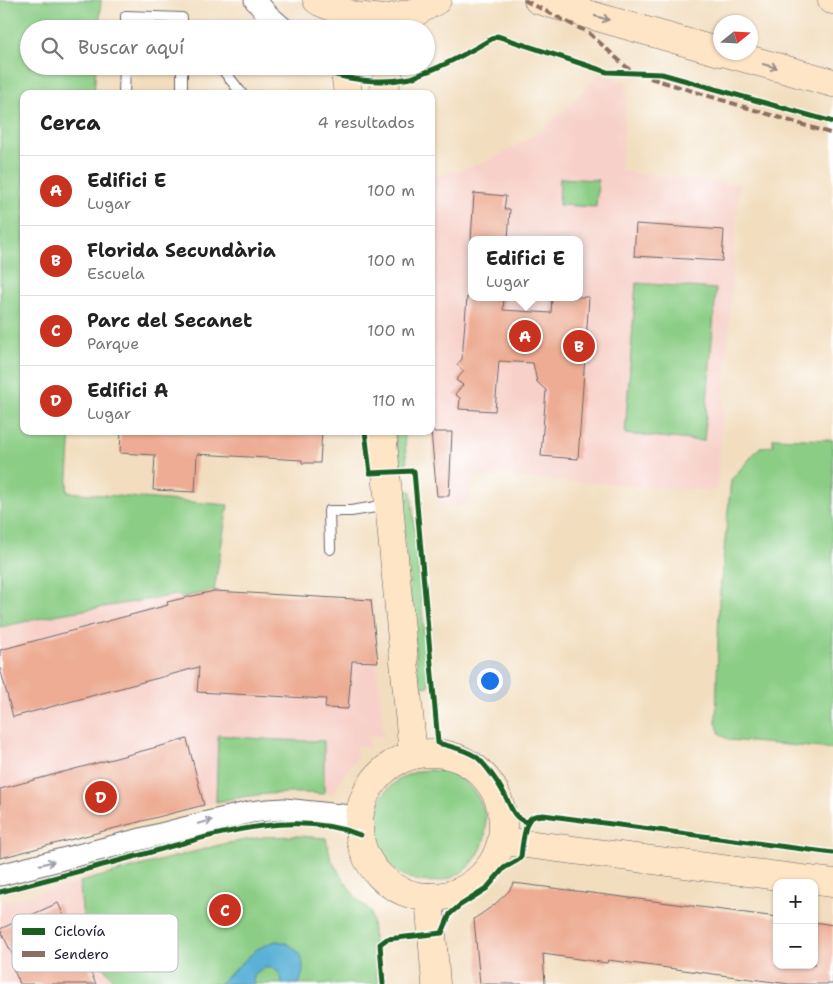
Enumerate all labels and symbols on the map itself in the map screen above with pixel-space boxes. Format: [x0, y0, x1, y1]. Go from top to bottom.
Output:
one-way arrow [593, 14, 609, 24]
north arrow [713, 15, 758, 60]
one-way arrow [762, 61, 778, 71]
pin: A [509, 317, 541, 355]
pin: B [563, 327, 595, 365]
your location [477, 668, 503, 694]
pin: D [85, 778, 117, 816]
one-way arrow [196, 817, 212, 826]
one-way arrow [39, 857, 55, 867]
pin: C [209, 891, 241, 929]
legend [12, 914, 178, 972]
text: Ciclovía [54, 922, 106, 940]
text: Sendero [54, 945, 109, 963]

